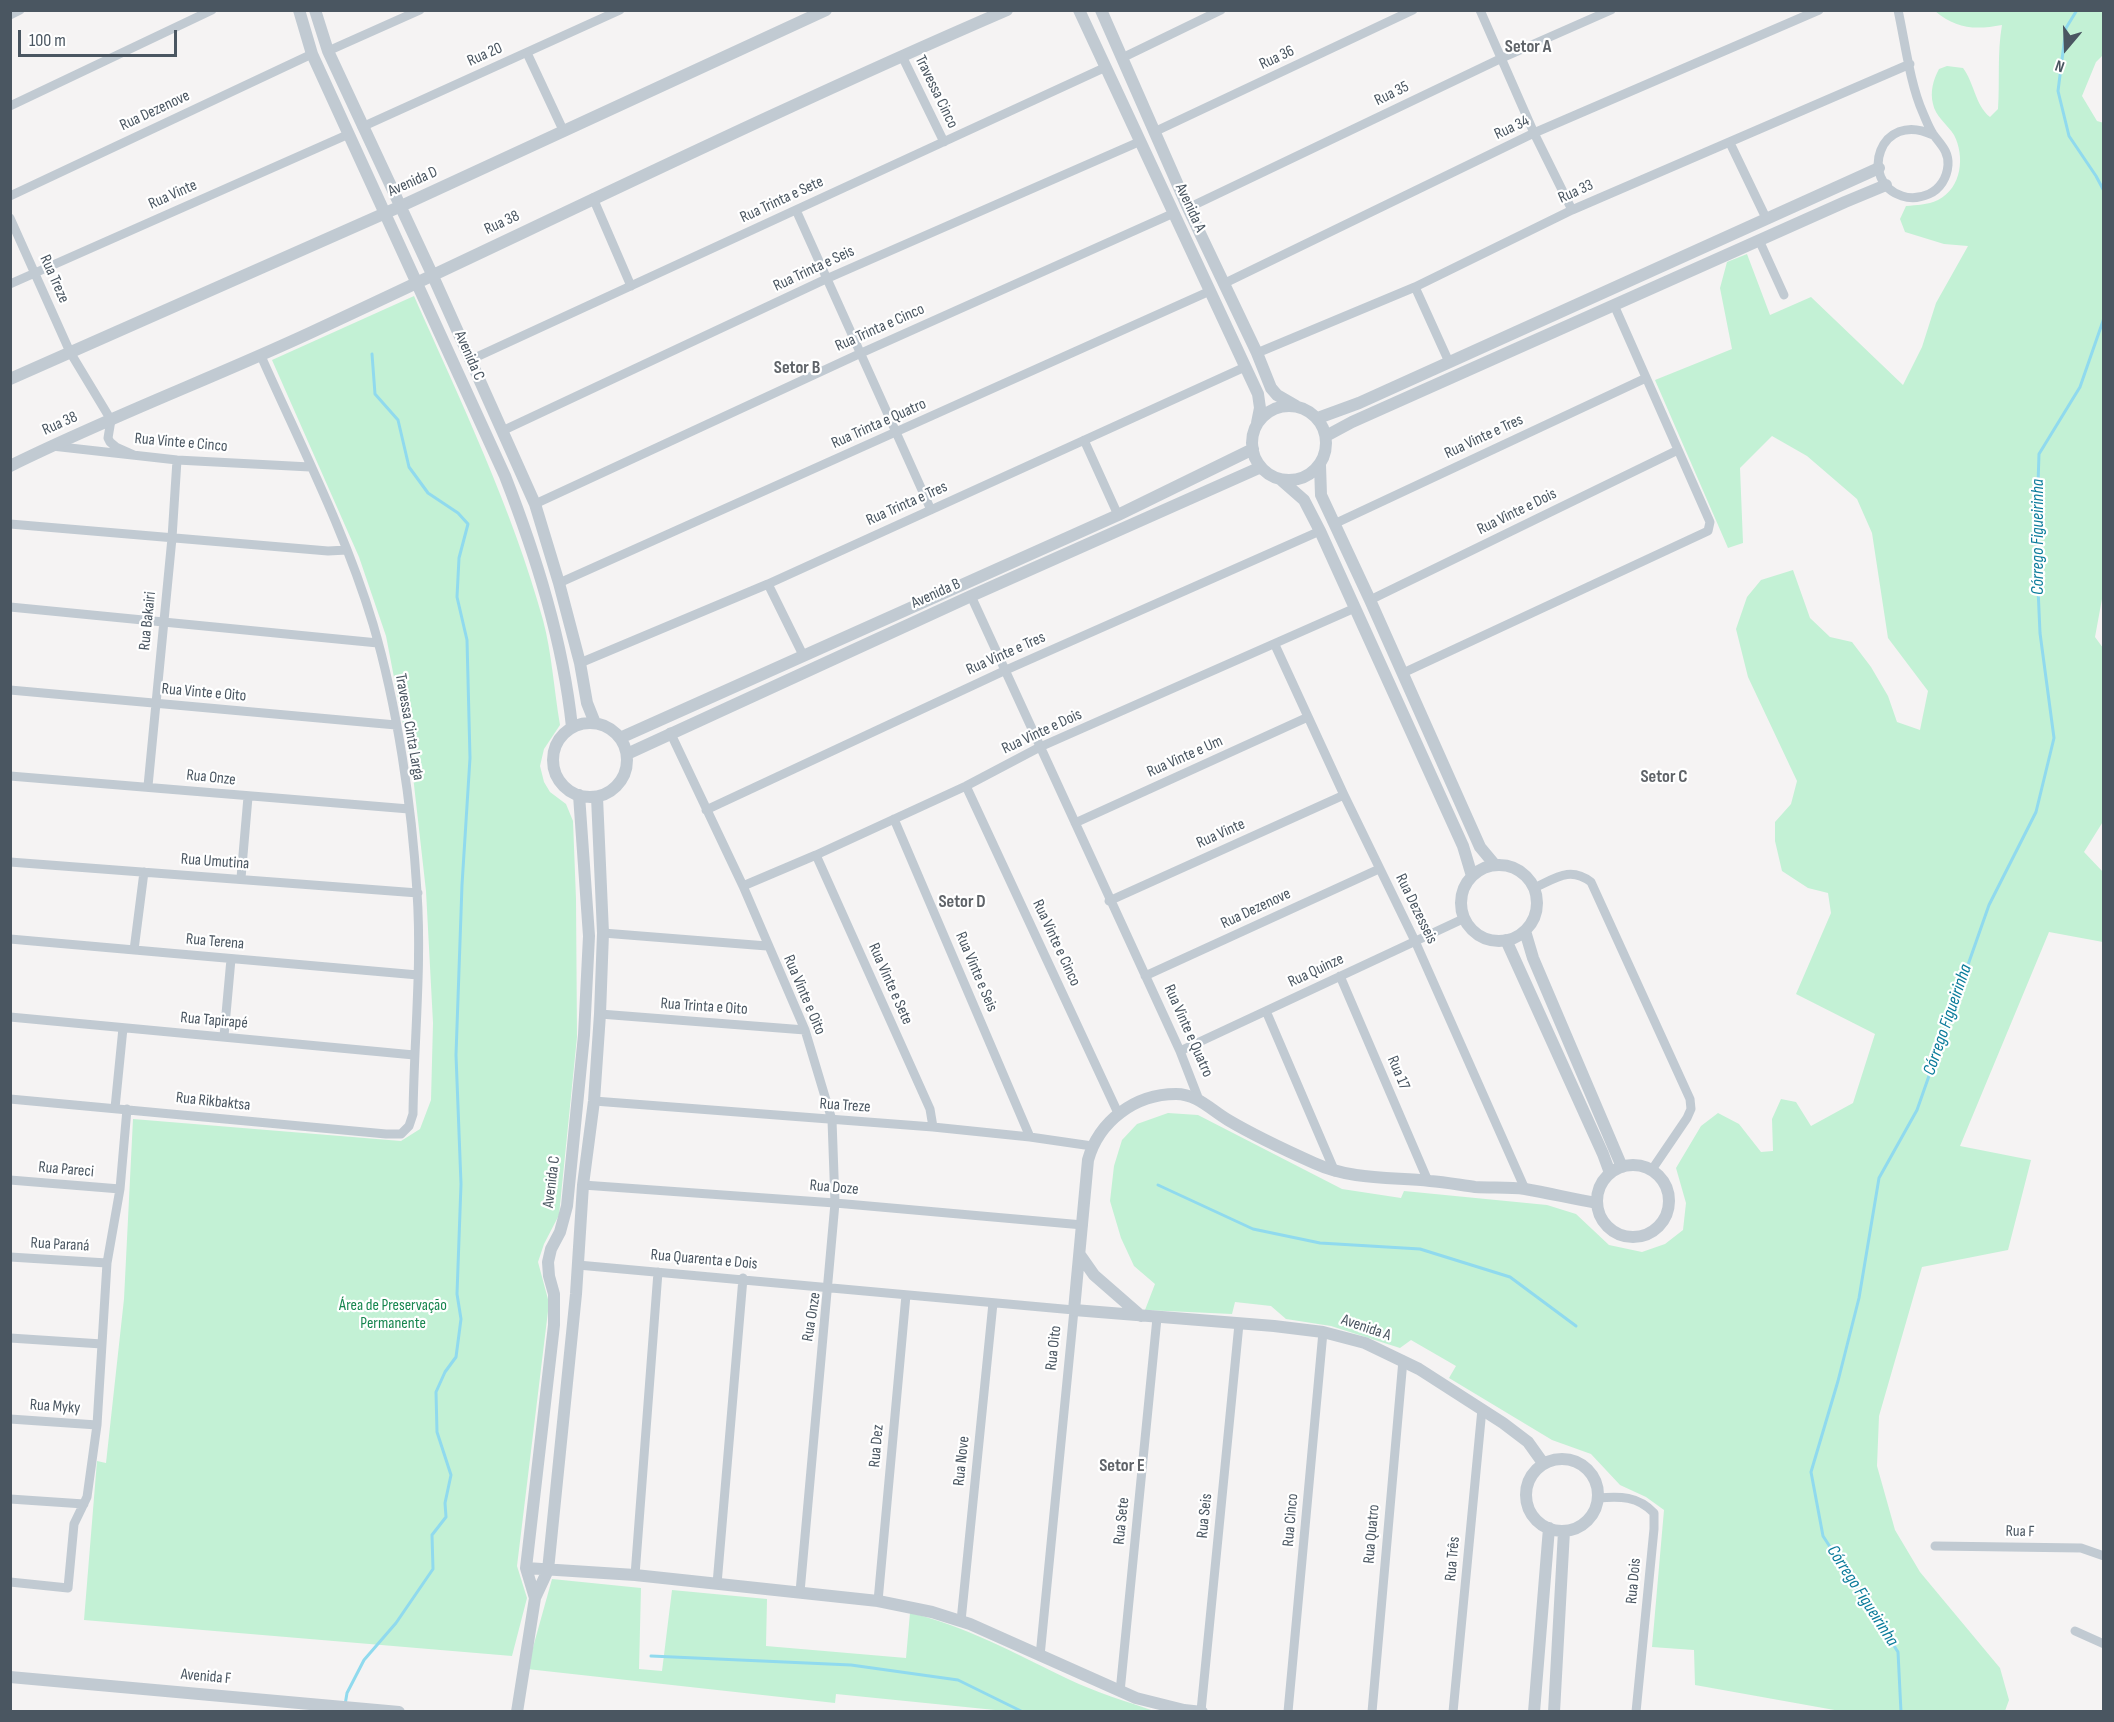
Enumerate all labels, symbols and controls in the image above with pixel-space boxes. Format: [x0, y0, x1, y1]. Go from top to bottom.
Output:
scale bar [21, 18, 180, 56]
north arrow [2036, 18, 2096, 78]
text: 100 m [29, 30, 66, 51]
district label: Setor A [1505, 36, 1551, 58]
street label: Rua 20 [464, 39, 506, 71]
street label: Rua 36 [1256, 42, 1298, 74]
street label: Travessa Cinco [910, 52, 962, 132]
text: N [2053, 55, 2067, 76]
street label: Rua 35 [1372, 78, 1412, 110]
street label: Rua Dezenove [117, 86, 193, 136]
street label: Rua 34 [1492, 112, 1532, 144]
street label: Avenida D [385, 163, 441, 201]
street label: Rua Trinta e Sete [737, 172, 827, 228]
street label: Rua Vinte [146, 176, 200, 214]
street label: Rua 33 [1556, 176, 1596, 208]
street label: Avenida A [1170, 181, 1210, 235]
street label: Rua 38 [481, 207, 523, 239]
street label: Rua Trinta e Seis [770, 242, 858, 296]
street label: Rua Treze [35, 252, 73, 306]
street label: Rua Trinta e Cinco [832, 300, 928, 356]
street label: Avenida C [450, 328, 488, 384]
district label: Setor B [774, 357, 820, 379]
street label: Rua Trinta e Quatro [829, 395, 929, 453]
street label: Rua 38 [39, 408, 81, 440]
street label: Rua Vinte e Tres [1442, 410, 1526, 464]
street label: Rua Vinte e Cinco [134, 429, 228, 457]
street label: Rua Trinta e Tres [863, 478, 951, 530]
water label: Córrego Figueirinha [2027, 479, 2049, 595]
street label: Rua Vinte e Dois [1474, 485, 1560, 539]
street label: Avenida B [909, 575, 963, 613]
street label: Rua Bakairi [135, 591, 161, 651]
street label: Rua Vinte e Tres [964, 628, 1048, 680]
street label: Travessa Cinta Larga [390, 672, 428, 782]
street label: Rua Vinte e Oito [161, 680, 247, 706]
street label: Rua Vinte e Dois [999, 705, 1085, 759]
street label: Rua Vinte e Um [1144, 732, 1226, 782]
street label: Rua Onze [185, 766, 237, 790]
district label: Setor C [1640, 766, 1688, 788]
street label: Rua Vinte [1194, 815, 1248, 853]
street label: Rua Umutina [180, 850, 250, 874]
street label: Rua Dezesseis [1391, 871, 1441, 947]
street label: Rua Dezenove [1218, 884, 1294, 934]
district label: Setor D [938, 891, 986, 913]
street label: Rua Vinte e Cinco [1028, 897, 1084, 989]
street label: Rua Vinte e Seis [951, 929, 1001, 1015]
street label: Rua Terena [185, 930, 245, 954]
street label: Rua Vinte e Sete [864, 940, 916, 1028]
street label: Rua Quinze [1285, 950, 1347, 992]
street label: Rua Vinte e Oito [779, 952, 829, 1038]
water label: Córrego Figueirinha [1919, 962, 1977, 1078]
street label: Rua Vinte e Quatro [1159, 982, 1217, 1080]
street label: Rua Trinta e Oito [660, 994, 748, 1020]
street label: Rua Tapirapé [180, 1008, 248, 1034]
street label: Rua 17 [1382, 1053, 1414, 1093]
street label: Rua Rikbaktsa [175, 1089, 251, 1115]
street label: Rua Treze [819, 1095, 871, 1117]
street label: Avenida C [539, 1155, 565, 1209]
street label: Rua Pareci [37, 1158, 95, 1182]
street label: Rua Doze [809, 1176, 859, 1200]
street label: Rua Paraná [30, 1234, 90, 1256]
street label: Rua Quarenta e Dois [650, 1246, 758, 1274]
street label: Rua Onze [799, 1291, 825, 1343]
park label: Área de Preservação Permanente [339, 1296, 447, 1334]
street label: Avenida A [1339, 1311, 1393, 1345]
street label: Rua Oito [1042, 1325, 1066, 1371]
street label: Rua Myky [29, 1396, 81, 1418]
street label: Rua Dez [866, 1424, 888, 1468]
street label: Rua Nove [950, 1435, 974, 1487]
district label: Setor E [1099, 1455, 1145, 1477]
street label: Rua Seis [1193, 1493, 1217, 1539]
street label: Rua Cinco [1279, 1493, 1303, 1547]
street label: Rua Sete [1110, 1497, 1134, 1545]
street label: Rua Quatro [1360, 1504, 1384, 1564]
street label: Rua F [2005, 1522, 2035, 1542]
street label: Rua Três [1441, 1536, 1465, 1582]
water label: Córrego Figueirinha [1821, 1542, 1903, 1650]
street label: Rua Dois [1622, 1557, 1646, 1605]
street label: Avenida F [180, 1665, 232, 1689]

